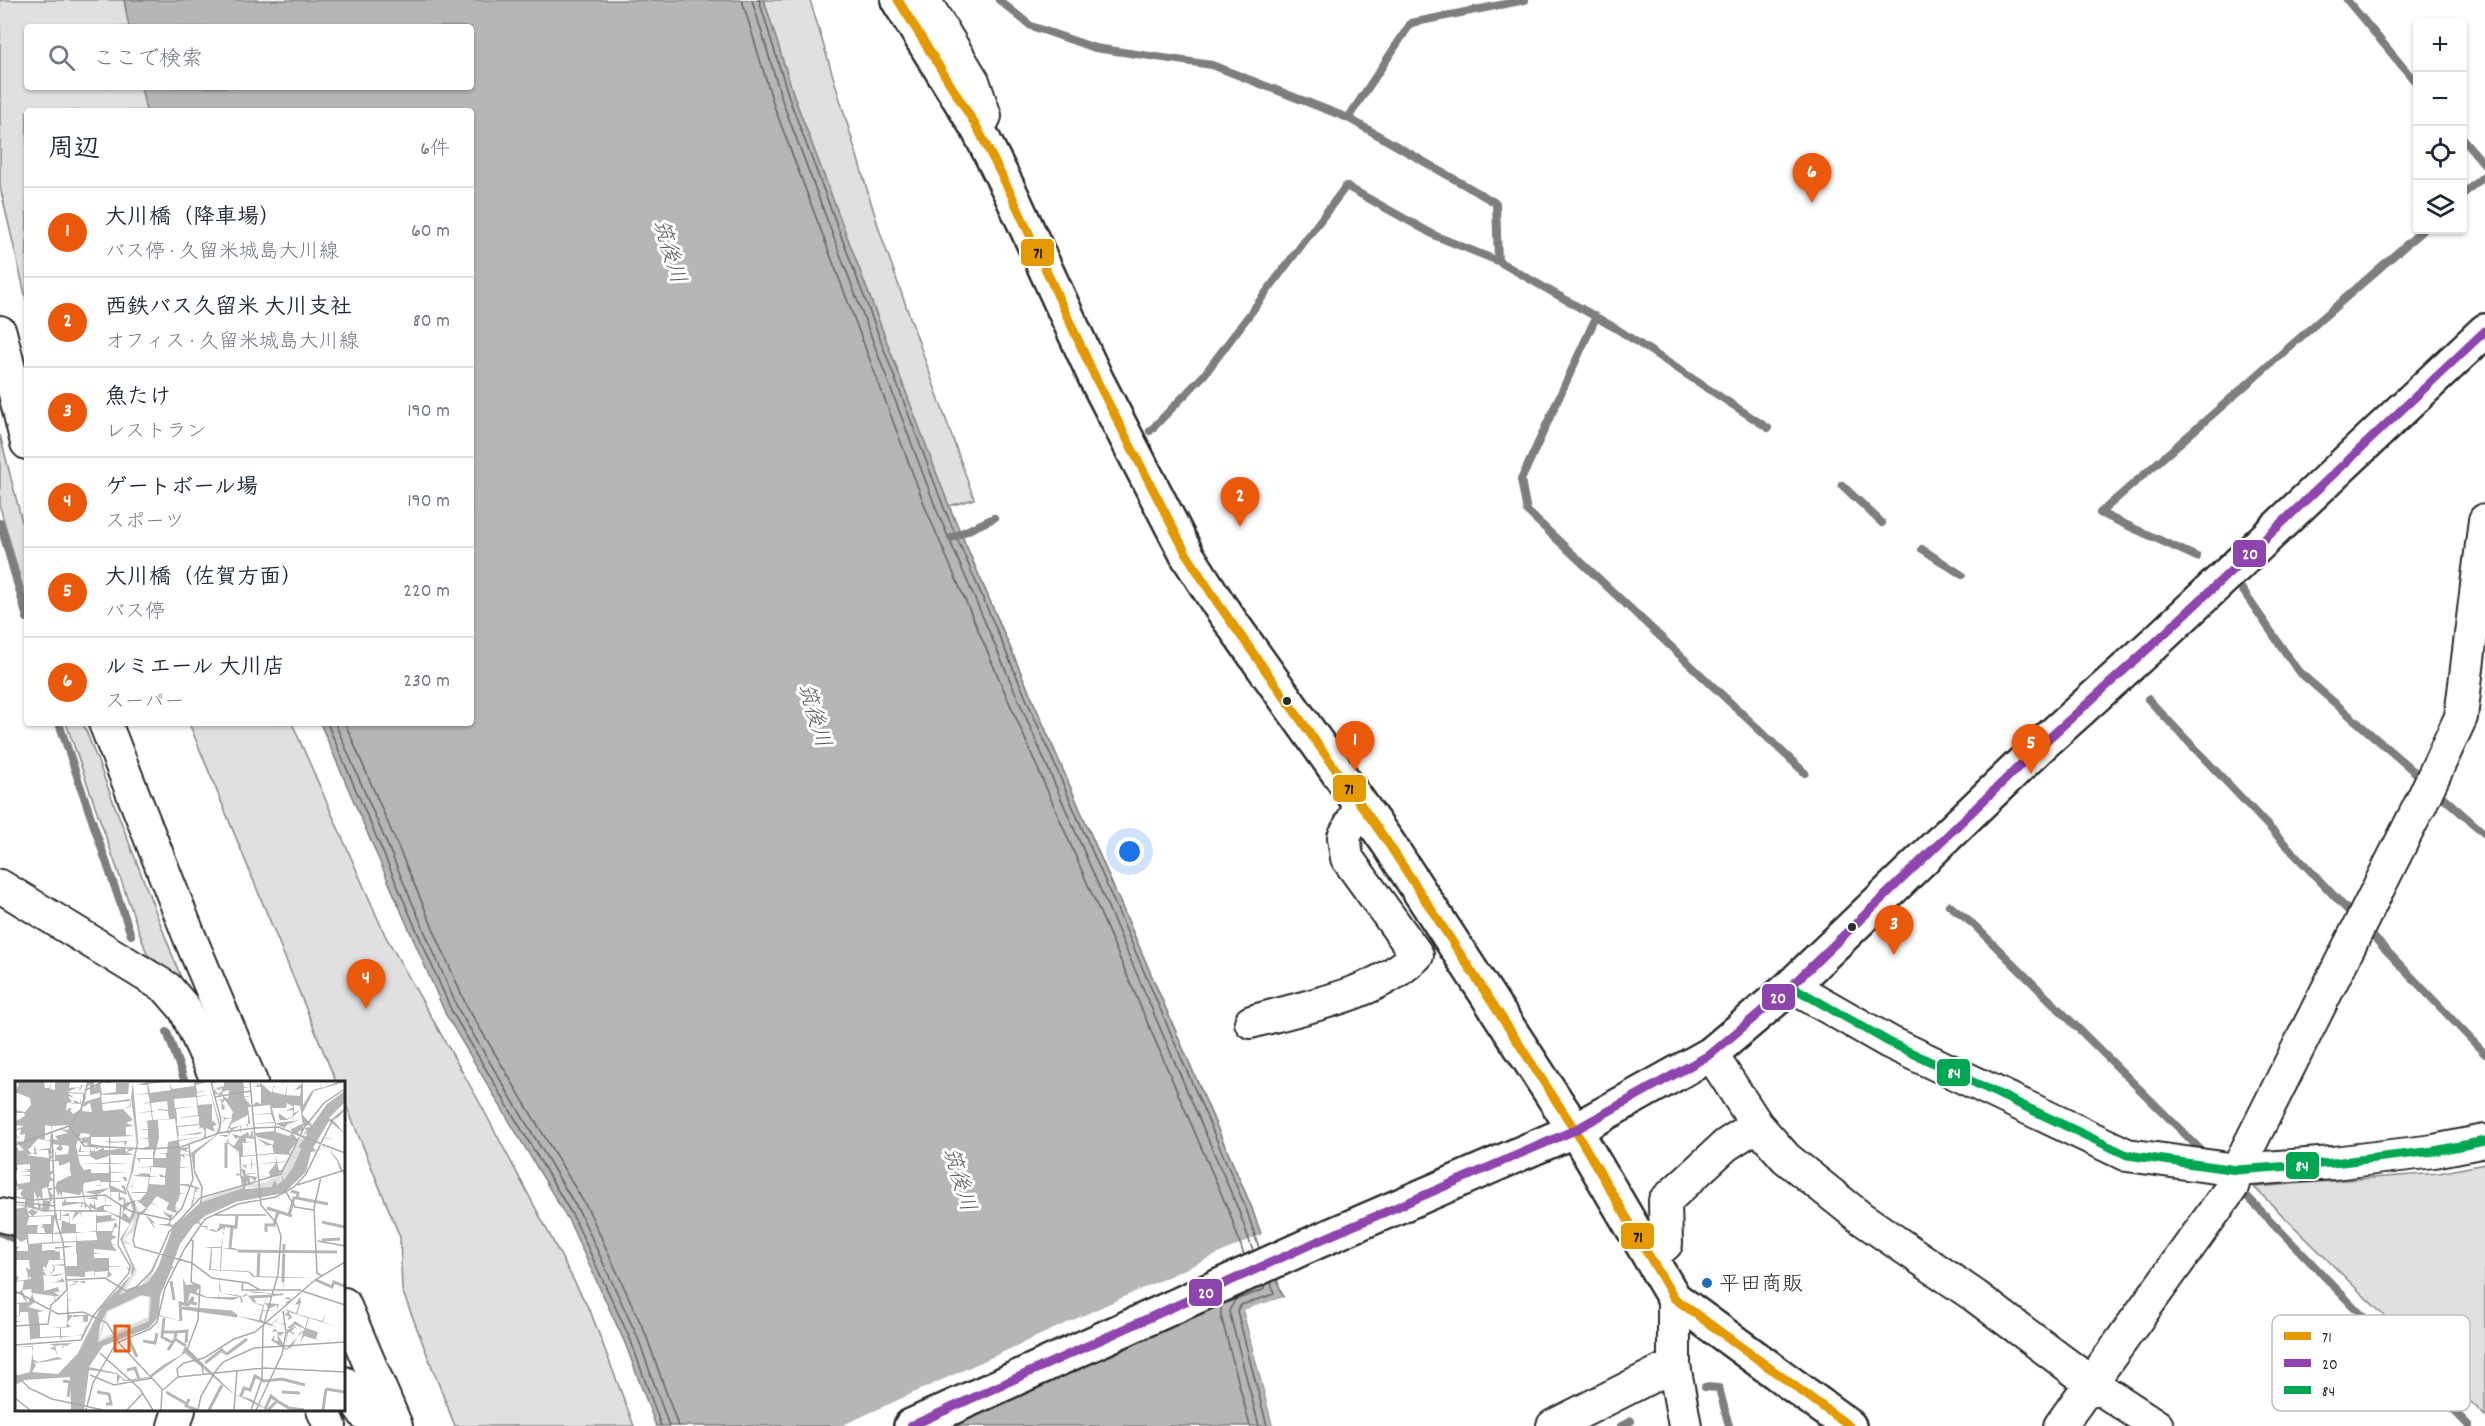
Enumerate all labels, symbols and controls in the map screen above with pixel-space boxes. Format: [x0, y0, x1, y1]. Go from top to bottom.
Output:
map controls [2413, 18, 2467, 234]
button: + [2413, 18, 2467, 72]
search box [24, 24, 474, 90]
icon: search [45, 41, 78, 74]
text: ここで検索 [93, 45, 203, 76]
button: − [2413, 72, 2467, 126]
button: locate [2413, 126, 2467, 180]
text: 周辺 [48, 132, 100, 169]
text: 6件 [420, 136, 450, 164]
pin: 6 [1792, 154, 1832, 203]
button: layers [2413, 180, 2467, 234]
text: 大川橋（降車場） [105, 203, 281, 234]
water label: 筑後川 [643, 216, 692, 288]
text: 1 [65, 218, 70, 246]
text: 60 m [411, 218, 450, 246]
line badge: 71 [1020, 238, 1055, 267]
text: バス停 · 久留米城島大川線 [105, 239, 339, 267]
text: 71 [1033, 243, 1043, 266]
text: 西鉄バス久留米 大川支社 [105, 293, 352, 324]
text: 2 [63, 308, 72, 336]
text: 80 m [413, 308, 450, 336]
text: オフィス · 久留米城島大川線 [105, 329, 359, 357]
text: 魚たけ [105, 383, 171, 414]
text: 3 [63, 398, 72, 426]
text: 190 m [407, 398, 450, 426]
text: レストラン [105, 419, 207, 447]
text: ゲートボール場 [105, 473, 258, 504]
pin: 2 [1220, 478, 1260, 527]
text: 4 [63, 488, 72, 516]
text: 190 m [407, 488, 450, 516]
text: スポーツ [105, 509, 185, 537]
line badge: 20 [2232, 539, 2267, 568]
text: 20 [2242, 544, 2258, 567]
text: 大川橋（佐賀方面） [105, 563, 303, 594]
text: 5 [63, 578, 72, 606]
text: 220 m [403, 578, 450, 606]
text: バス停 [105, 599, 165, 627]
text: ルミエール 大川店 [105, 653, 285, 684]
text: 6 [63, 668, 72, 696]
text: 230 m [403, 668, 450, 696]
water label: 筑後川 [788, 680, 837, 752]
text: スーパー [105, 689, 184, 717]
unlabelled marker [1281, 695, 1293, 707]
pin: 1 [1336, 722, 1374, 771]
pin: 5 [2012, 724, 2050, 774]
line badge: 71 [1332, 774, 1367, 803]
text: 71 [1344, 779, 1354, 802]
your location [1115, 837, 1144, 866]
pin: 3 [1874, 906, 1914, 955]
unlabelled marker [1846, 921, 1858, 933]
pin: 4 [346, 960, 386, 1009]
line badge: 20 [1761, 983, 1796, 1011]
text: 20 [1770, 988, 1786, 1011]
line badge: 84 [1936, 1058, 1971, 1087]
text: 84 [1947, 1063, 1961, 1086]
inset map [15, 1081, 345, 1411]
water label: 筑後川 [933, 1144, 982, 1216]
line badge: 84 [2285, 1151, 2320, 1180]
text: 84 [2295, 1156, 2309, 1179]
line badge: 71 [1620, 1222, 1655, 1250]
text: 71 [1633, 1227, 1643, 1250]
place label: 平田商販 [1719, 1271, 1803, 1301]
marker: 平田商販 [1700, 1276, 1714, 1290]
line badge: 20 [1188, 1278, 1223, 1307]
text: 20 [1198, 1283, 1214, 1306]
legend [2272, 1315, 2470, 1411]
text: 71 [2322, 1327, 2332, 1350]
text: 20 [2322, 1354, 2338, 1377]
text: 84 [2322, 1381, 2335, 1404]

